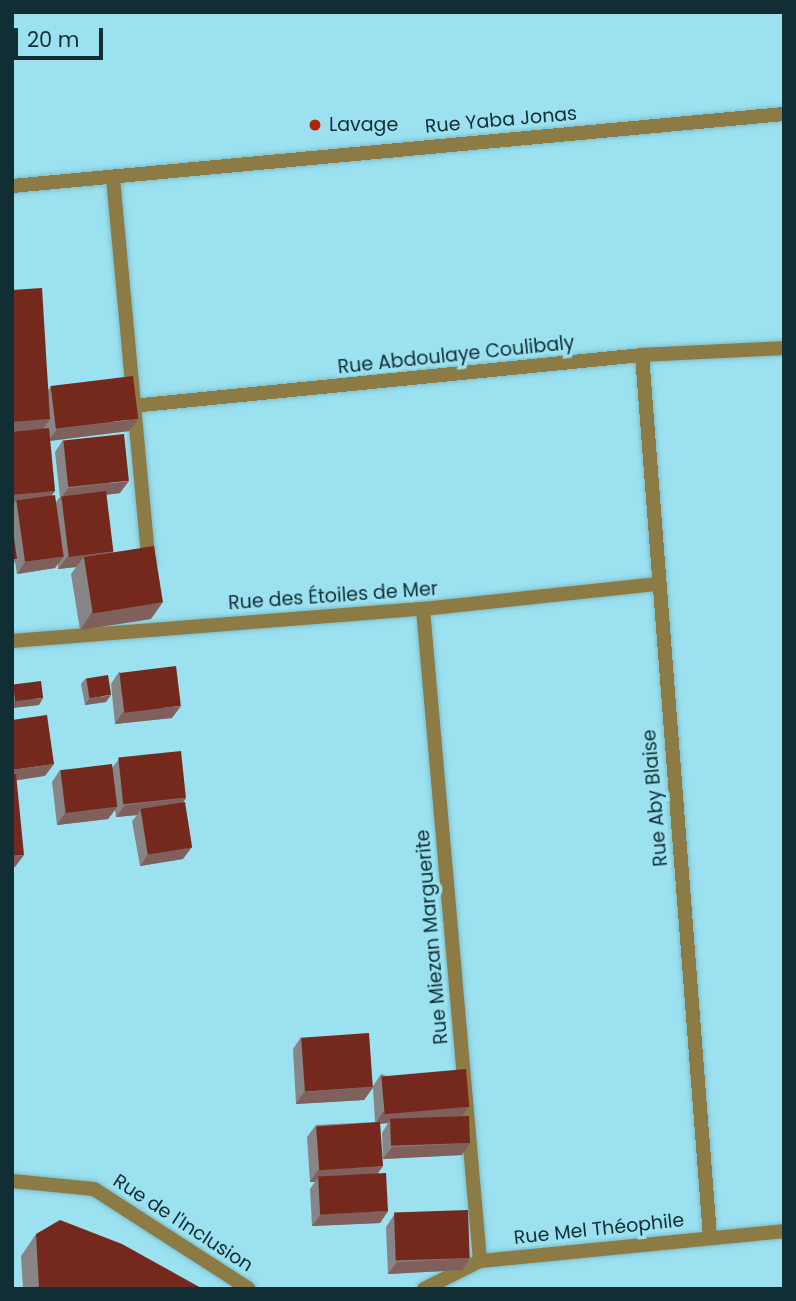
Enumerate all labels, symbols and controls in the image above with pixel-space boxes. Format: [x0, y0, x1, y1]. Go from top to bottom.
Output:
scale bar [18, 14, 107, 58]
text: 20 m [27, 25, 80, 54]
street label: Rue Yaba Jonas [424, 102, 578, 138]
place label: Lavage [329, 114, 398, 136]
marker: Lavage [307, 117, 323, 133]
street label: Rue Abdoulaye Coulibaly [337, 331, 575, 379]
street label: Rue des Étoiles de Mer [227, 577, 439, 615]
street label: Rue Aby Blaise [638, 729, 672, 867]
street label: Rue Miezan Marguerite [411, 829, 453, 1045]
street label: Rue de l'Inclusion [109, 1169, 257, 1277]
street label: Rue Mel Théophile [513, 1209, 685, 1249]

